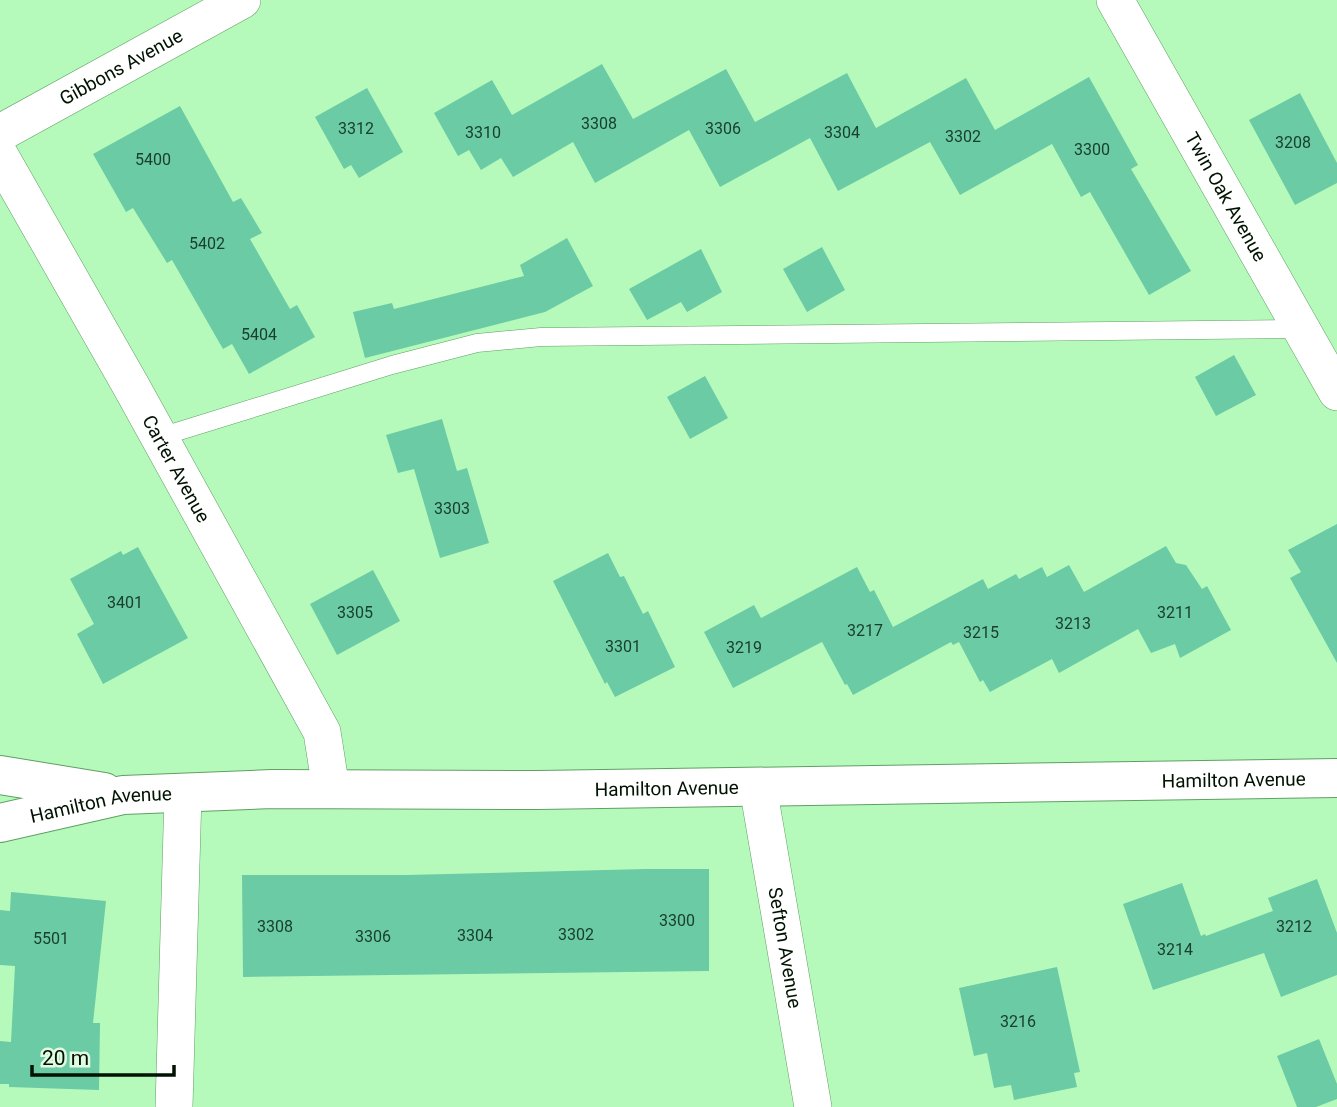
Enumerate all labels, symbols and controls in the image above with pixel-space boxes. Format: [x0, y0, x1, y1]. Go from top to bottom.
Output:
street label: Gibbons Avenue [56, 24, 187, 110]
house number: 3308 [581, 114, 617, 133]
house number: 3312 [338, 119, 374, 138]
house number: 3306 [705, 119, 741, 138]
house number: 3310 [465, 123, 501, 142]
house number: 3304 [824, 123, 860, 142]
house number: 3302 [945, 127, 981, 146]
street label: Twin Oak Avenue [1180, 128, 1272, 266]
house number: 3208 [1275, 133, 1311, 152]
house number: 3300 [1074, 140, 1110, 159]
house number: 5400 [135, 150, 171, 169]
house number: 5402 [189, 234, 225, 253]
house number: 5404 [241, 325, 277, 344]
street label: Carter Avenue [137, 411, 215, 527]
house number: 3303 [434, 499, 470, 518]
house number: 3401 [107, 593, 143, 612]
house number: 3305 [337, 603, 373, 622]
house number: 3211 [1157, 603, 1193, 622]
house number: 3213 [1055, 614, 1091, 633]
house number: 3217 [847, 621, 883, 640]
house number: 3215 [963, 623, 999, 642]
house number: 3301 [605, 637, 641, 656]
house number: 3219 [726, 638, 762, 657]
street label: Hamilton Avenue [1161, 767, 1306, 793]
street label: Hamilton Avenue [595, 776, 739, 801]
street label: Hamilton Avenue [28, 782, 172, 828]
street label: Sefton Avenue [763, 886, 807, 1010]
house number: 3300 [659, 911, 695, 930]
house number: 3308 [257, 917, 293, 936]
house number: 3212 [1276, 917, 1312, 936]
house number: 3302 [558, 925, 594, 944]
house number: 3304 [457, 926, 493, 945]
house number: 3306 [355, 927, 391, 946]
house number: 5501 [33, 929, 69, 948]
house number: 3214 [1157, 940, 1193, 959]
house number: 3216 [1000, 1012, 1036, 1031]
scale bar [32, 1034, 173, 1078]
text: 20 m [42, 1046, 89, 1070]

